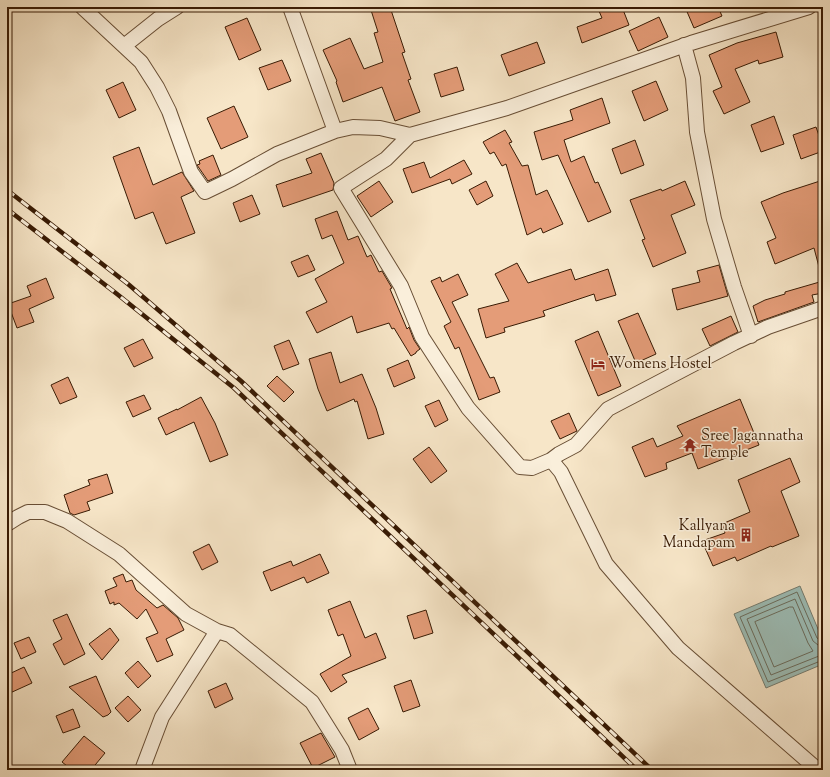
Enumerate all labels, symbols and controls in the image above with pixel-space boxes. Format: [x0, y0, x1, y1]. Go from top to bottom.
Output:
place label: Womens Hostel [609, 354, 712, 375]
hotel icon: Womens Hostel [590, 356, 606, 372]
place label: Sree Jagannatha Temple [701, 426, 803, 464]
temple icon: Sree Jagannatha Temple [682, 437, 698, 453]
place label: Kallyana Mandapam [663, 516, 736, 554]
building icon: Kallyana Mandapam [738, 527, 754, 543]

